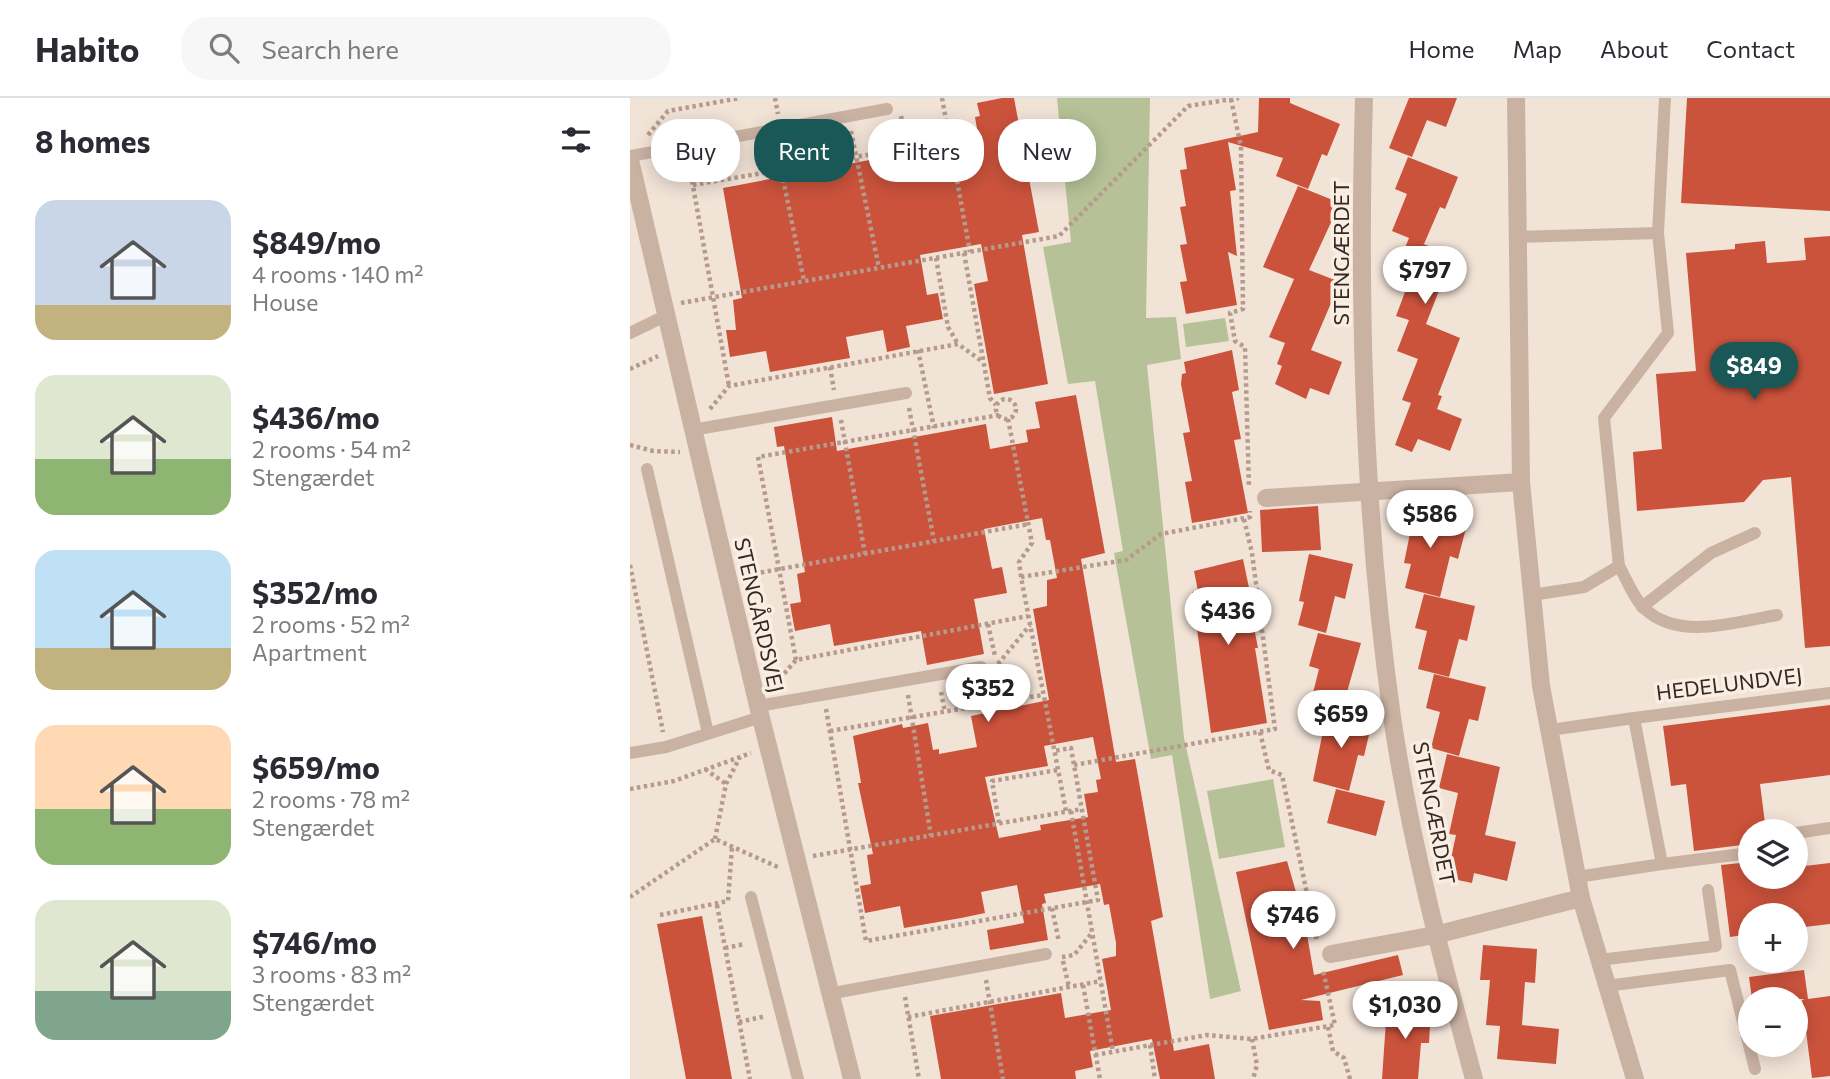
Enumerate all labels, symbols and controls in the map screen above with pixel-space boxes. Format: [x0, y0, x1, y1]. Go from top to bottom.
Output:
search box [181, 17, 671, 80]
text: Habito [35, 28, 139, 69]
icon: search [205, 29, 243, 67]
text: Search here [261, 33, 399, 64]
text: Home [1409, 34, 1475, 63]
text: Map [1513, 34, 1562, 63]
text: About [1600, 34, 1668, 63]
text: Contact [1706, 34, 1795, 63]
chip: Buy [651, 119, 740, 182]
chip: Rent [754, 119, 854, 182]
chip: Filters [868, 119, 984, 182]
chip: New [998, 119, 1096, 182]
icon: filters [557, 121, 595, 159]
text: 8 homes [35, 122, 151, 159]
street label: STENGÆRDET [1328, 180, 1353, 326]
text: $849/mo [252, 223, 381, 260]
icon: home [91, 228, 175, 312]
pin: $797 [1384, 246, 1466, 306]
text: $797 [1399, 255, 1451, 283]
text: 4 rooms · 140 m² [252, 260, 424, 288]
text: House [252, 288, 318, 316]
pin: $849 [1713, 342, 1795, 402]
text: $849 [1726, 351, 1782, 379]
text: $436/mo [252, 398, 380, 435]
icon: home [91, 403, 175, 487]
text: 2 rooms · 54 m² [252, 435, 411, 463]
text: Stengærdet [252, 463, 374, 491]
pin: $586 [1389, 490, 1471, 550]
text: $586 [1402, 499, 1458, 527]
street label: STENGÅRDSVEJ [730, 535, 790, 695]
text: $352/mo [252, 573, 378, 610]
icon: home [91, 578, 175, 662]
pin: $436 [1187, 588, 1269, 647]
text: $436 [1201, 596, 1255, 624]
text: 2 rooms · 52 m² [252, 610, 410, 638]
text: Apartment [252, 638, 367, 666]
street label: HEDELUNDVEJ [1654, 662, 1804, 704]
pin: $352 [947, 664, 1029, 724]
text: $352 [961, 673, 1015, 701]
pin: $659 [1300, 690, 1382, 750]
text: $659 [1313, 699, 1369, 727]
street label: STENGÆRDET [1409, 739, 1461, 887]
text: $659/mo [252, 748, 380, 785]
icon: home [91, 753, 175, 837]
text: 2 rooms · 78 m² [252, 785, 410, 813]
text: Stengærdet [252, 813, 374, 841]
map controls [1738, 819, 1808, 1057]
button: layers [1738, 819, 1808, 889]
pin: $746 [1252, 892, 1334, 951]
text: $746 [1267, 900, 1319, 928]
button: + [1738, 903, 1808, 973]
text: $746/mo [252, 923, 377, 960]
icon: home [91, 928, 175, 1012]
text: 3 rooms · 83 m² [252, 960, 411, 988]
pin: $1,030 [1348, 982, 1462, 1041]
button: − [1738, 987, 1808, 1057]
text: Stengærdet [252, 988, 374, 1016]
text: $1,030 [1369, 990, 1441, 1018]

